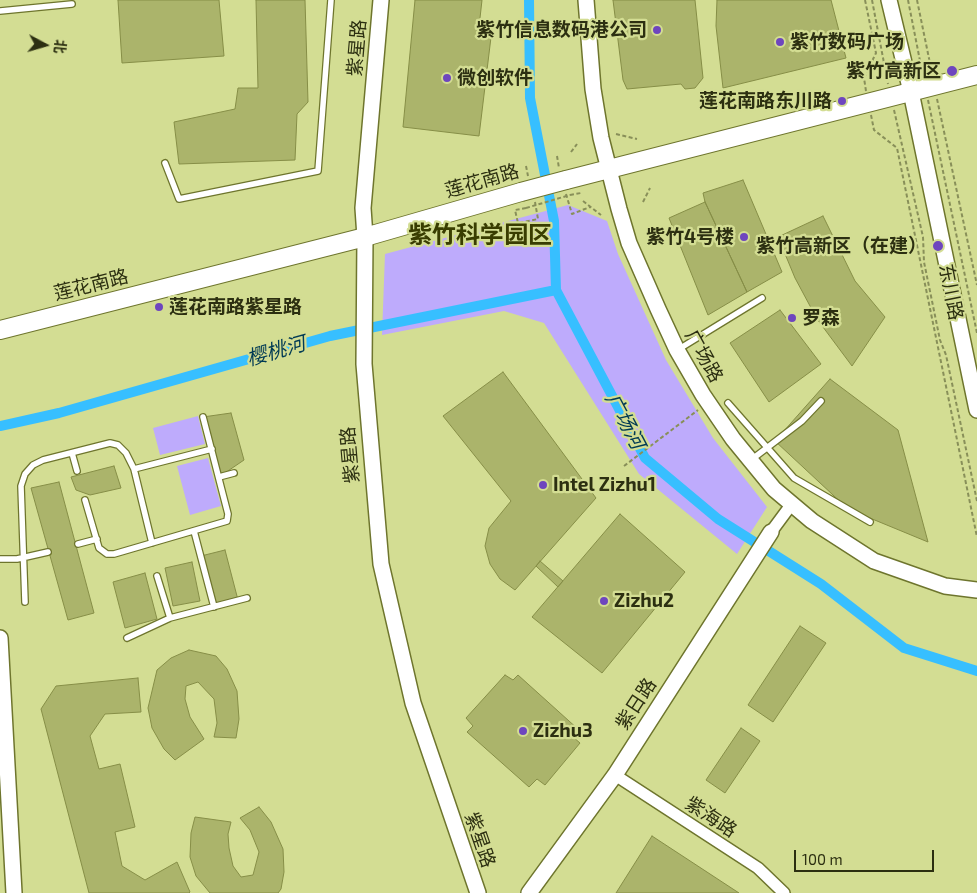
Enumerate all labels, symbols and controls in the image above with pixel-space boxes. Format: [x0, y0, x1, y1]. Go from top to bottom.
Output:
street label: 紫星路 [343, 19, 371, 77]
place label: 紫竹信息数码港公司 [476, 19, 647, 41]
north arrow [20, 20, 70, 70]
marker: 紫竹信息数码港公司 [651, 24, 663, 36]
place label: 紫竹数码广场 [790, 31, 904, 53]
marker: 紫竹数码广场 [774, 36, 786, 48]
text: 北 [51, 39, 70, 54]
place label: 紫竹高新区 [846, 60, 941, 82]
marker: 紫竹高新区 [945, 64, 959, 78]
place label: 微创软件 [457, 67, 533, 89]
marker: 微创软件 [441, 72, 453, 84]
place label: 莲花南路东川路 [699, 90, 832, 112]
marker: 莲花南路东川路 [836, 95, 848, 107]
street label: 莲花南路 [442, 160, 522, 202]
district label: 紫竹科学园区 [408, 221, 552, 249]
place label: 紫竹4号楼 [646, 226, 734, 248]
marker: 紫竹4号楼 [738, 231, 750, 243]
place label: 紫竹高新区（在建） [756, 235, 927, 257]
marker: 紫竹高新区（在建） [931, 239, 945, 253]
street label: 东川路 [934, 262, 968, 322]
street label: 莲花南路 [51, 265, 131, 305]
place label: 莲花南路紫星路 [169, 296, 302, 318]
marker: 莲花南路紫星路 [153, 301, 165, 313]
place label: 罗森 [802, 307, 840, 329]
marker: 罗森 [786, 312, 798, 324]
street label: 广场路 [680, 326, 728, 386]
water label: 樱桃河 [244, 331, 308, 371]
water label: 广场河 [600, 389, 650, 453]
street label: 紫星路 [336, 426, 364, 484]
place label: Intel Zizhu1 [553, 474, 656, 496]
marker: Intel Zizhu1 [537, 479, 549, 491]
place label: Zizhu2 [614, 590, 674, 612]
marker: Zizhu2 [598, 595, 610, 607]
street label: 紫日路 [611, 674, 661, 734]
place label: Zizhu3 [533, 720, 593, 742]
marker: Zizhu3 [517, 725, 529, 737]
street label: 紫海路 [681, 792, 741, 842]
street label: 紫星路 [460, 809, 500, 871]
scale bar [797, 840, 937, 872]
text: 100 m [802, 850, 843, 868]

